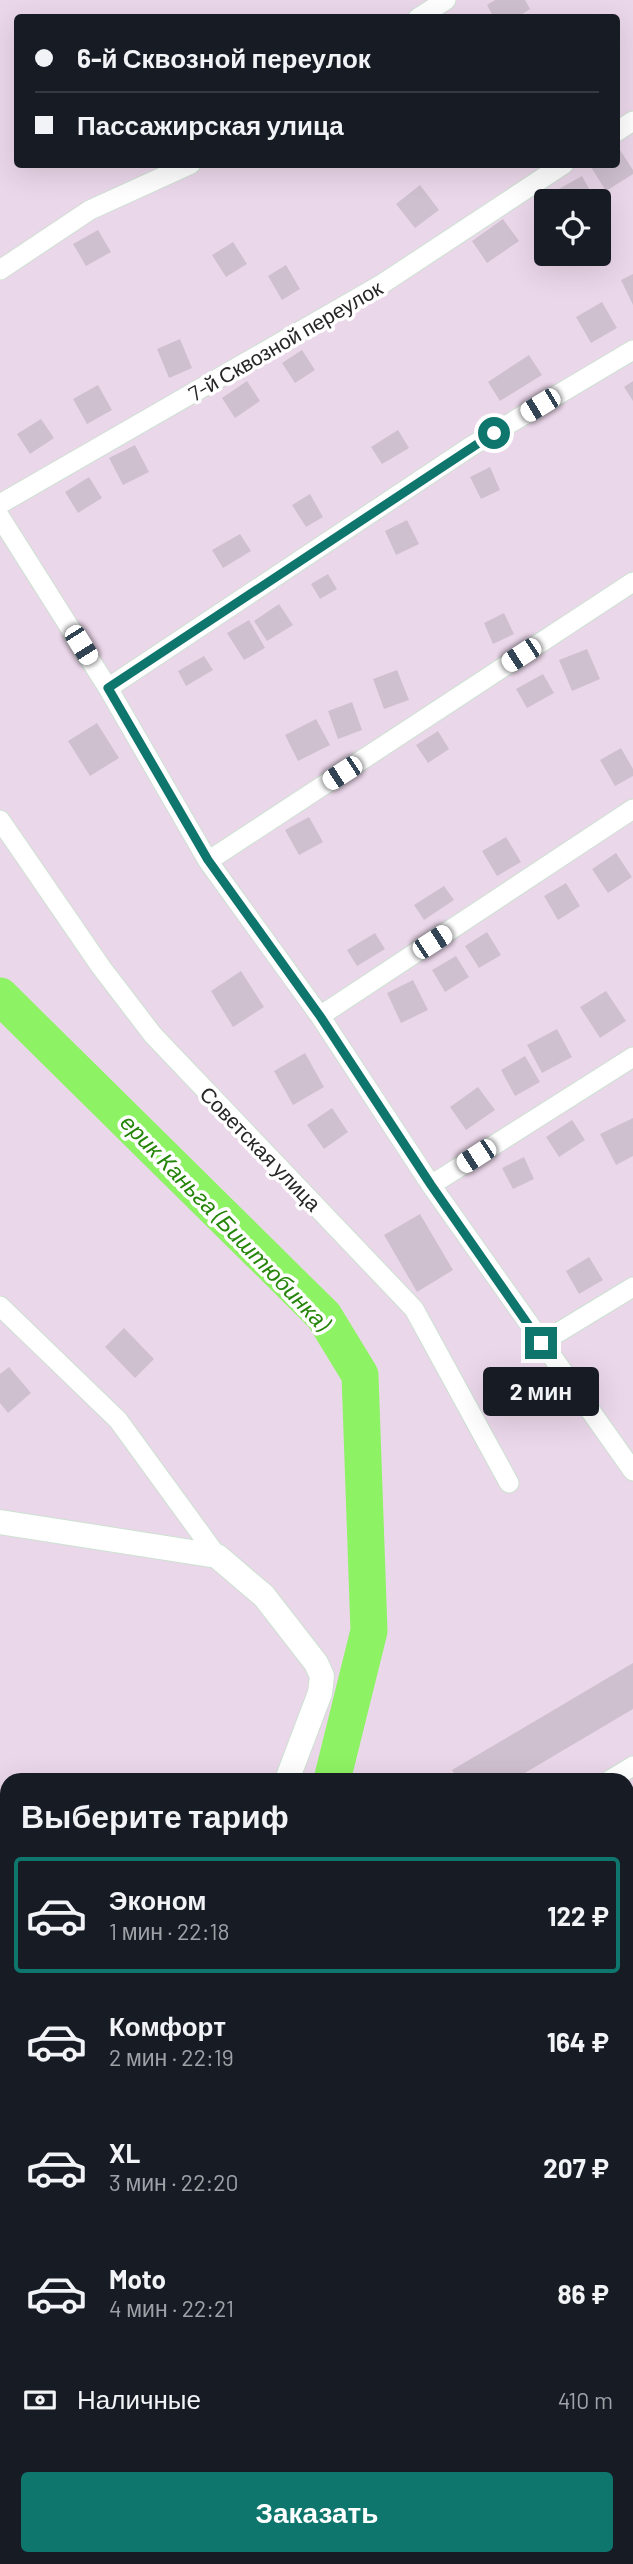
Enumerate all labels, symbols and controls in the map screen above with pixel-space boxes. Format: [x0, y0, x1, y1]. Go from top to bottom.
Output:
text: 6-й Сквозной переулок [77, 42, 371, 73]
text: Пассажирская улица [77, 109, 344, 140]
map controls [534, 189, 611, 266]
button: locate [534, 189, 611, 266]
street label: 7-й Сквозной переулок [184, 274, 387, 406]
car [517, 385, 564, 425]
route start [478, 417, 510, 449]
car [61, 622, 102, 668]
car [498, 635, 545, 675]
car [319, 753, 366, 793]
car [409, 922, 456, 962]
street label: Советская улица [195, 1081, 327, 1216]
water label: ерик Каньга (Биштюбинка) [115, 1108, 338, 1337]
car [453, 1136, 500, 1176]
route end [525, 1327, 557, 1359]
callout: 2 мин [483, 1368, 599, 1416]
text: 2 мин [510, 1377, 572, 1405]
text: Выберите тариф [21, 1796, 289, 1834]
icon: car [25, 1884, 88, 1947]
text: Эконом [109, 1884, 207, 1915]
text: 122 ₽ [547, 1900, 609, 1931]
text: 1 мин · 22:18 [109, 1917, 230, 1945]
icon: car [25, 2010, 88, 2073]
text: Комфорт [109, 2010, 226, 2041]
text: 164 ₽ [547, 2026, 609, 2057]
text: 2 мин · 22:19 [109, 2043, 234, 2071]
icon: car [25, 2136, 88, 2199]
text: XL [109, 2137, 140, 2168]
text: 207 ₽ [543, 2152, 609, 2183]
text: 3 мин · 22:20 [109, 2168, 239, 2196]
icon: car [25, 2262, 88, 2325]
text: Moto [109, 2263, 166, 2294]
text: 86 ₽ [558, 2278, 609, 2309]
text: 4 мин · 22:21 [109, 2294, 234, 2322]
icon: cash [21, 2381, 59, 2419]
text: Наличные [77, 2383, 201, 2414]
text: 410 m [558, 2386, 613, 2414]
button: Заказать [21, 2472, 613, 2552]

